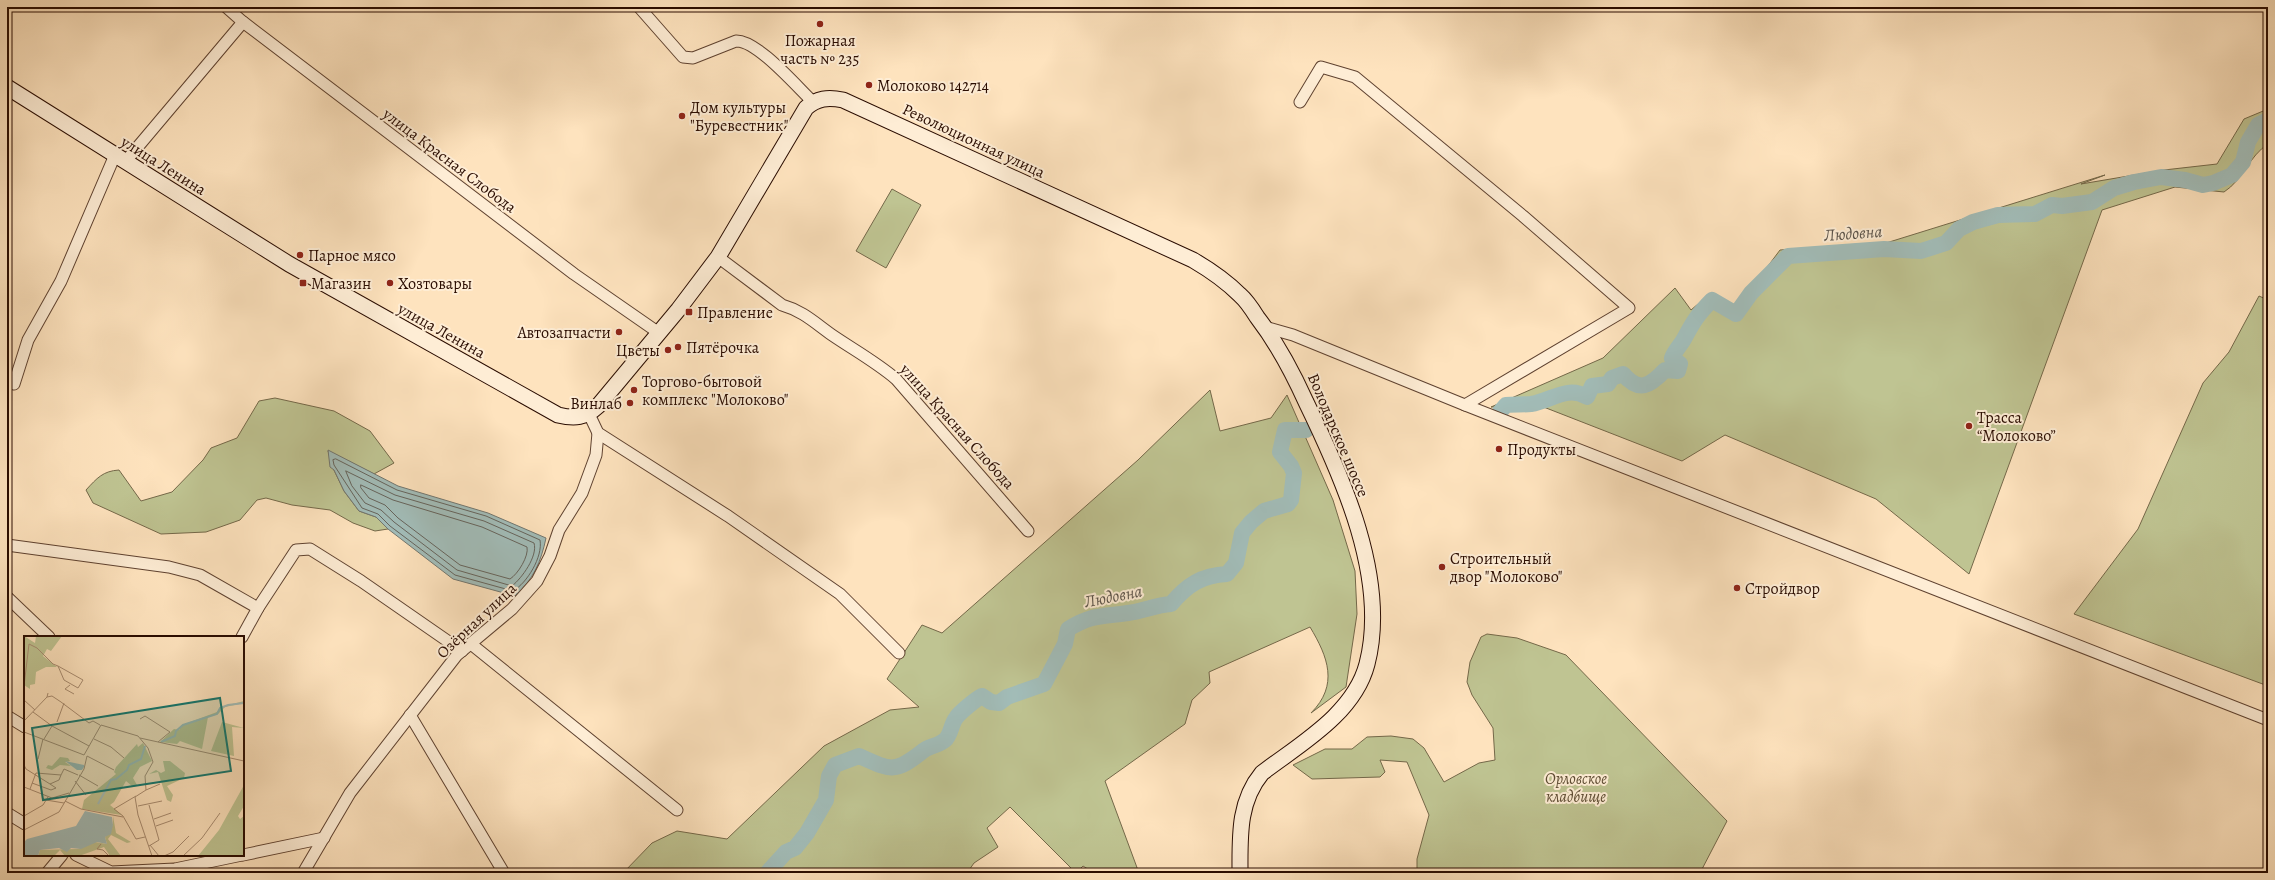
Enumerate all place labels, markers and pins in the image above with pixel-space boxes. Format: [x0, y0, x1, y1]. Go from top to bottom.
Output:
marker: Пожарная часть № 235 [815, 19, 825, 29]
place label: Пожарная часть № 235 [781, 30, 859, 70]
place label: Молоково 142714 [877, 75, 989, 97]
marker: Молоково 142714 [864, 80, 874, 90]
place label: Дом культуры "Буревестник" [690, 97, 789, 137]
marker: Дом культуры "Буревестник" [677, 111, 687, 121]
place label: Парное мясо [308, 245, 396, 267]
marker: Парное мясо [295, 250, 305, 260]
place label: Магазин [311, 273, 371, 295]
place label: Хозтовары [398, 273, 472, 295]
marker: Магазин [298, 278, 308, 288]
marker: Хозтовары [385, 278, 395, 288]
place label: Правление [697, 302, 773, 324]
marker: Правление [684, 307, 694, 317]
place label: Автозапчасти [516, 322, 611, 344]
marker: Автозапчасти [614, 327, 624, 337]
place label: Пятёрочка [686, 337, 760, 359]
place label: Цветы [616, 340, 660, 362]
marker: Пятёрочка [673, 342, 683, 352]
marker: Цветы [663, 345, 673, 355]
place label: Торгово-бытовой комплекс "Молоково" [642, 371, 789, 411]
marker: Торгово-бытовой комплекс "Молоково" [629, 385, 639, 395]
place label: Винлаб [570, 393, 622, 415]
marker: Винлаб [625, 398, 635, 408]
place label: Трасса “Молоково” [1977, 407, 2056, 447]
marker: Трасса “Молоково” [1964, 421, 1974, 431]
place label: Продукты [1507, 439, 1576, 461]
marker: Продукты [1494, 444, 1504, 454]
place label: Строительный двор "Молоково" [1449, 548, 1563, 588]
marker: Строительный двор "Молоково" [1437, 562, 1447, 572]
place label: Стройдвор [1745, 578, 1820, 600]
marker: Стройдвор [1732, 583, 1742, 593]

